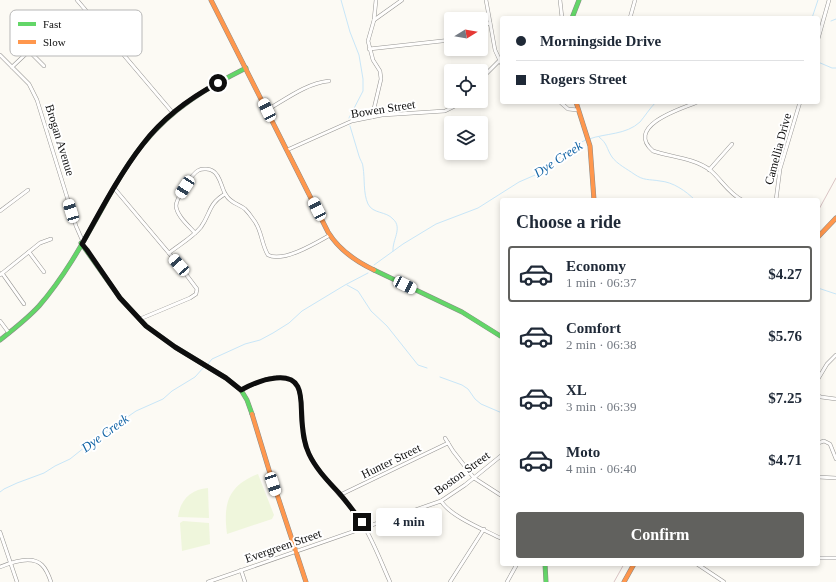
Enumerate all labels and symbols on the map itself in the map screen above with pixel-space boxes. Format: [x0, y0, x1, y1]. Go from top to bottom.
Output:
legend [10, 10, 142, 56]
north arrow [444, 12, 488, 56]
text: Fast [43, 18, 61, 30]
text: Slow [43, 36, 66, 48]
route start [209, 74, 227, 92]
car [256, 97, 278, 123]
street label: Bowen Street [350, 97, 417, 121]
street label: Brogan Avenue [42, 103, 78, 177]
street label: Camellia Drive [762, 112, 794, 186]
water label: Dye Creek [530, 138, 585, 181]
car [173, 174, 197, 200]
car [306, 196, 328, 222]
car [62, 198, 80, 224]
car [167, 252, 191, 278]
car [392, 274, 418, 296]
water label: Dye Creek [78, 411, 132, 456]
street label: Hunter Street [359, 440, 424, 481]
street label: Boston Street [432, 448, 493, 498]
car [264, 471, 282, 497]
callout: 4 min [376, 508, 442, 536]
route end [353, 513, 371, 531]
street label: Evergreen Street [243, 526, 324, 566]

